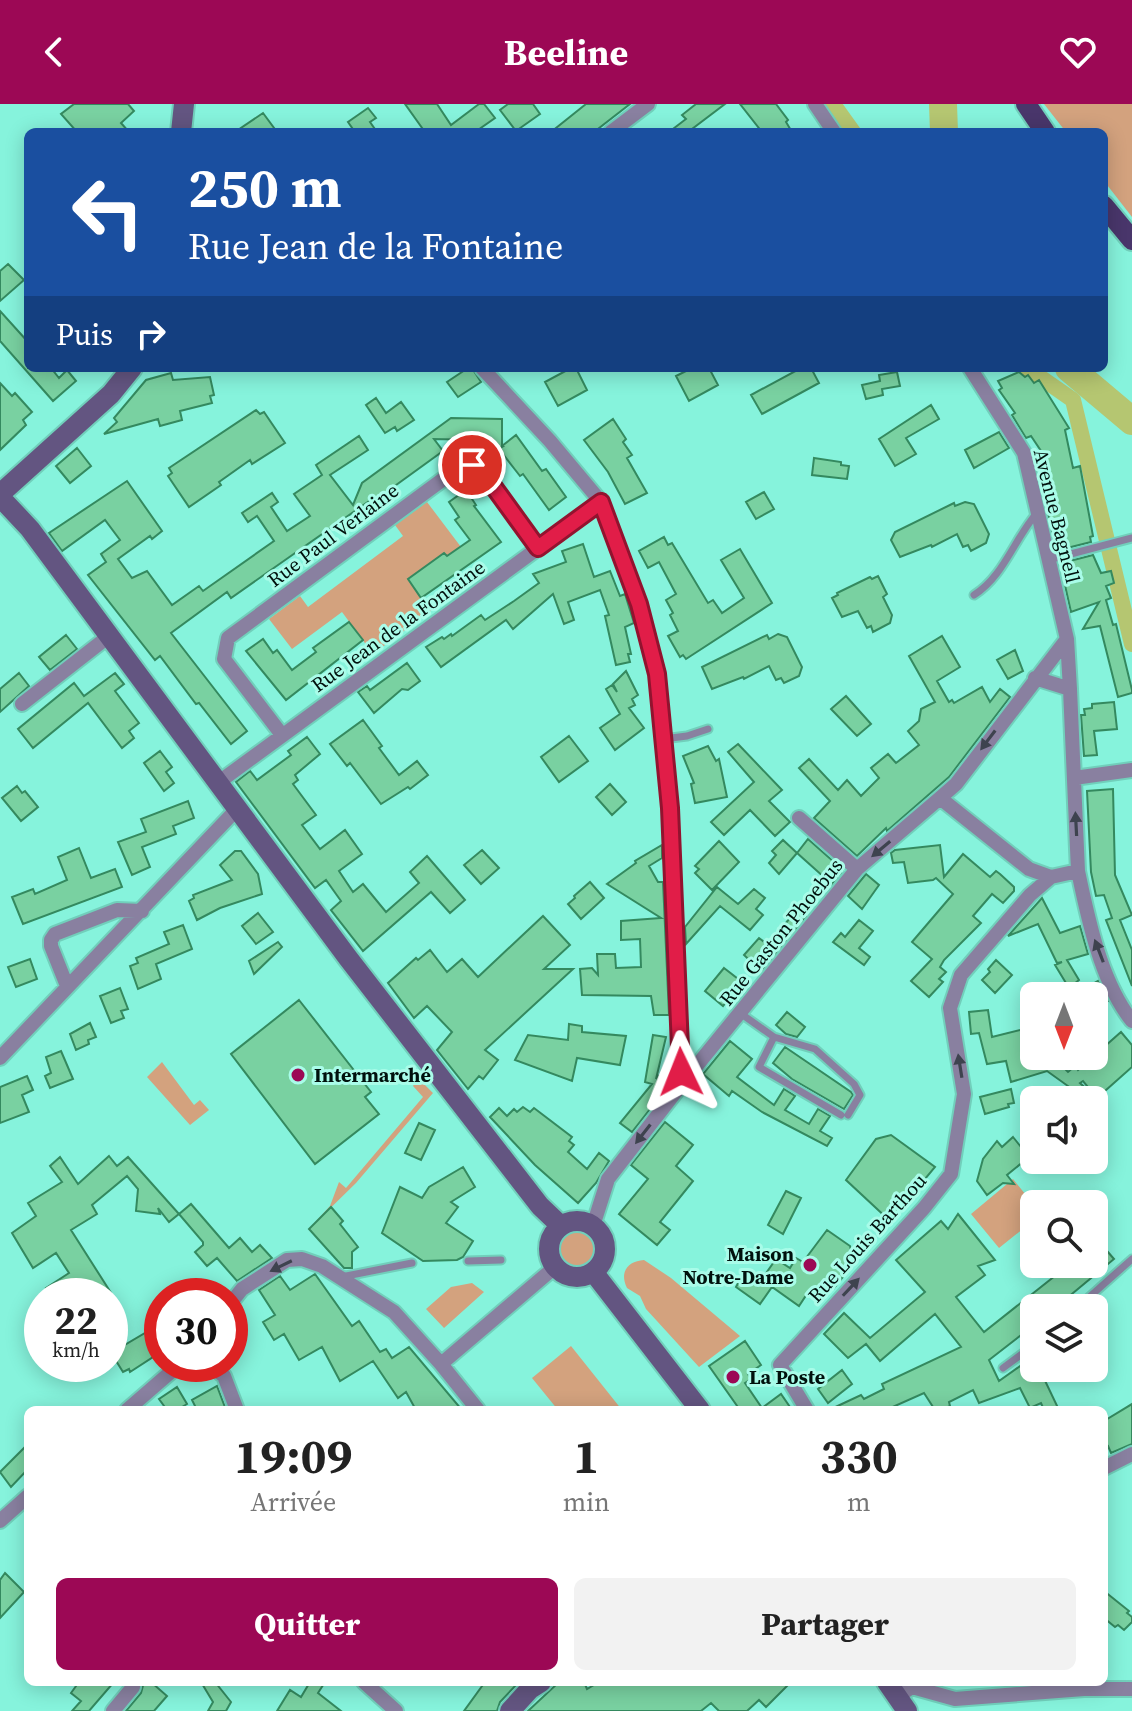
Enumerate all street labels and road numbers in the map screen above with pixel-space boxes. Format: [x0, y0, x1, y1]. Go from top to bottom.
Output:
street label: Avenue Bagnell [1027, 446, 1087, 586]
street label: Rue Paul Verlaine [262, 476, 404, 594]
street label: Rue Jean de la Fontaine [305, 553, 491, 699]
street label: Rue Gaston Phoebus [713, 852, 849, 1012]
street label: Rue Louis Barthou [801, 1167, 933, 1309]

